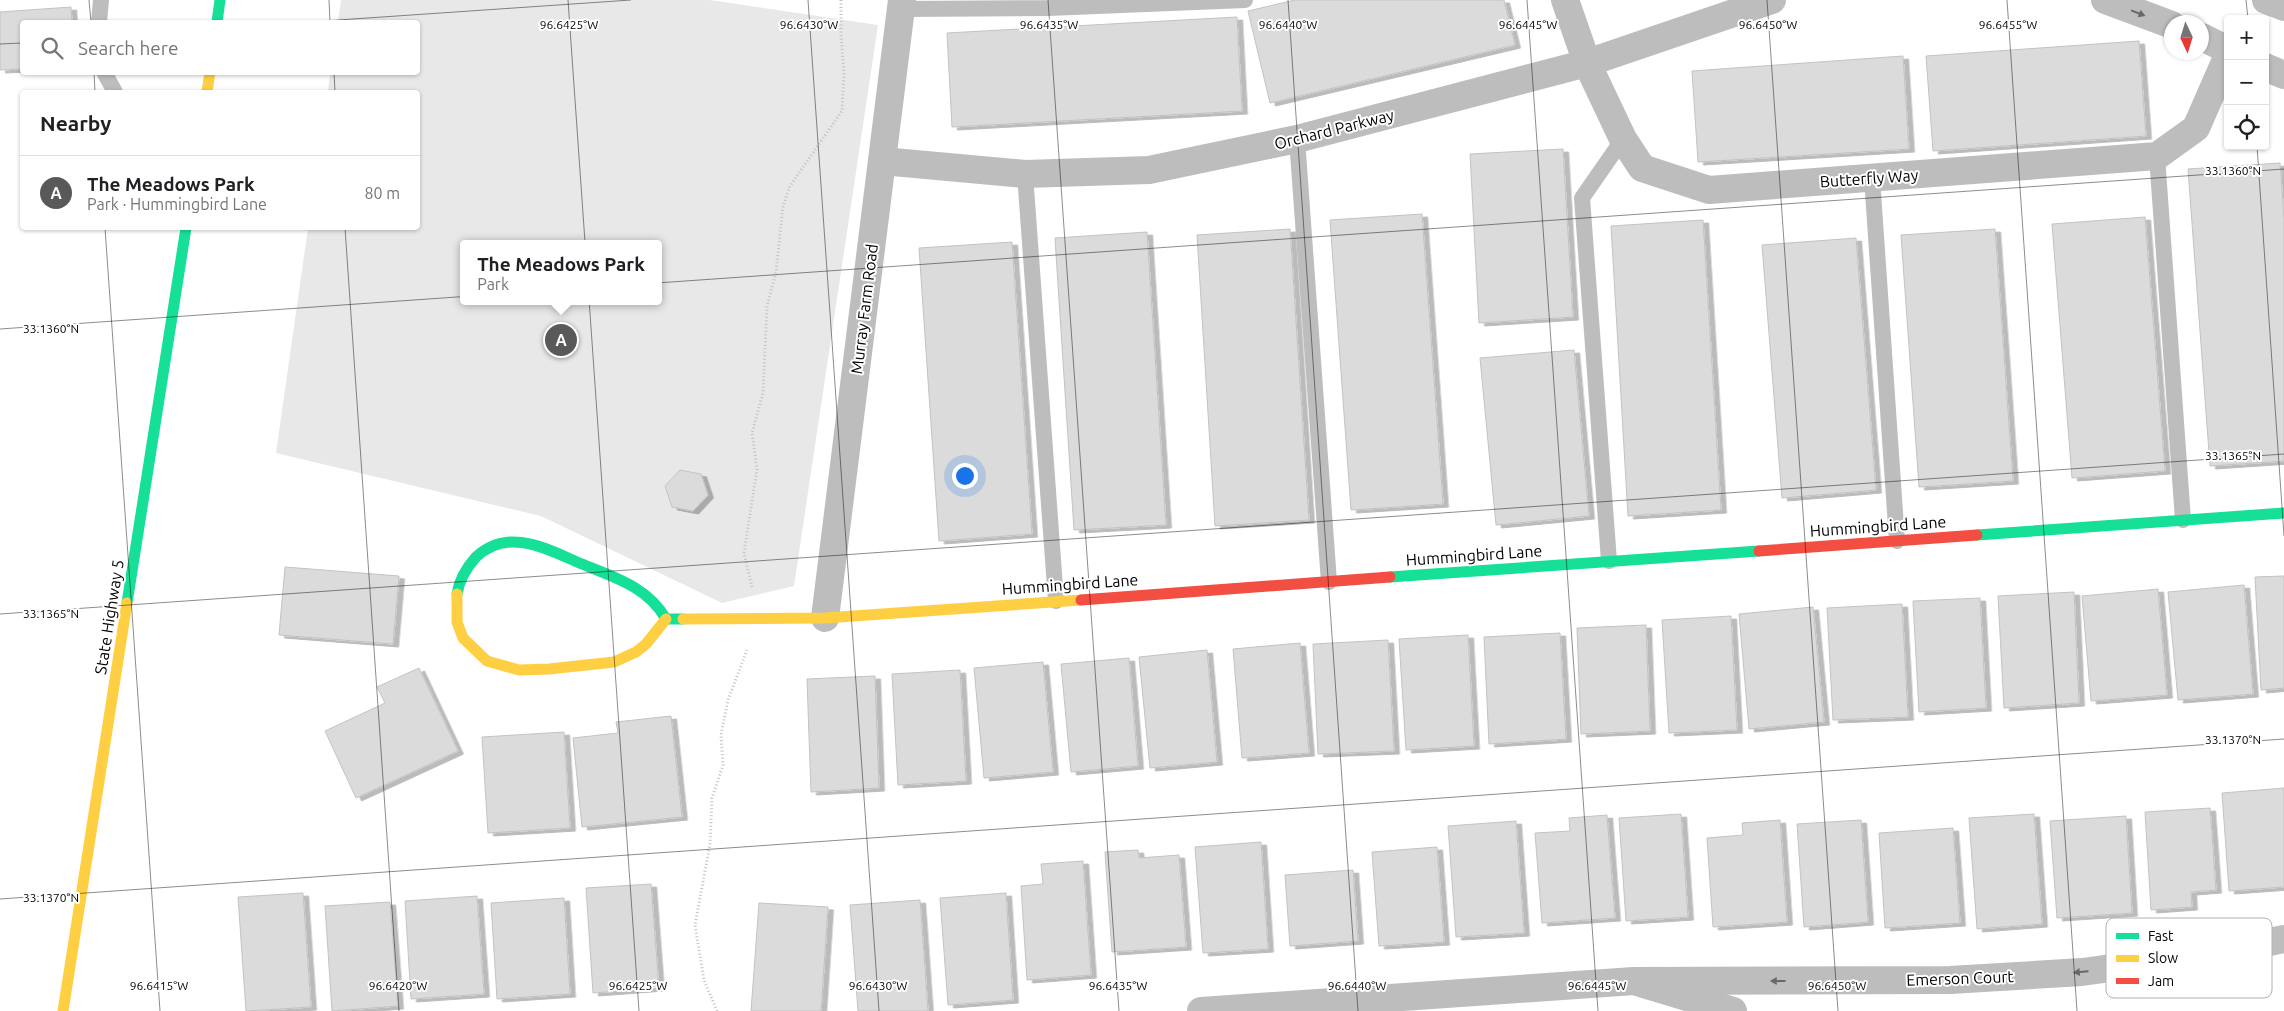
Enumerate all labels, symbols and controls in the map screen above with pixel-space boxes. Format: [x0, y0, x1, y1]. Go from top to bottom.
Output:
one-way arrow [2131, 9, 2145, 17]
north arrow [2164, 15, 2209, 60]
map controls [2224, 15, 2269, 150]
button: + [2224, 15, 2269, 60]
text: 96.6425°W [540, 18, 598, 31]
text: 96.6430°W [780, 18, 838, 31]
text: 96.6435°W [1020, 18, 1078, 31]
text: 96.6440°W [1259, 18, 1317, 31]
text: 96.6445°W [1499, 18, 1557, 31]
text: 96.6450°W [1739, 18, 1797, 31]
text: 96.6455°W [1979, 18, 2037, 31]
search box [20, 20, 420, 75]
icon: search [38, 34, 66, 62]
text: Search here [78, 37, 178, 59]
button: − [2224, 60, 2269, 105]
street label: Orchard Parkway [1272, 105, 1396, 153]
button: locate [2224, 105, 2269, 150]
text: Nearby [40, 111, 111, 135]
text: 33.1360°N [2205, 164, 2261, 177]
street label: Butterfly Way [1819, 166, 1919, 190]
text: The Meadows Park [87, 173, 255, 195]
text: A [50, 184, 62, 202]
text: 80 m [364, 184, 400, 202]
text: Park · Hummingbird Lane [87, 195, 267, 213]
popup [460, 240, 662, 305]
street label: Murray Farm Road [847, 243, 881, 375]
text: The Meadows Park [477, 253, 645, 275]
text: Park [477, 275, 509, 293]
pin: A [545, 321, 577, 359]
text: 33.1360°N [23, 322, 79, 335]
text: 33.1365°N [2205, 449, 2261, 462]
your location [952, 463, 978, 489]
street label: Hummingbird Lane [1809, 512, 1947, 540]
street label: Hummingbird Lane [1405, 541, 1543, 569]
street label: State Highway 5 [91, 558, 127, 676]
street label: Hummingbird Lane [1001, 570, 1139, 598]
text: 33.1365°N [23, 607, 79, 620]
text: 33.1370°N [2205, 733, 2261, 746]
text: 33.1370°N [23, 891, 79, 904]
legend [2106, 918, 2272, 998]
text: Fast [2148, 928, 2174, 944]
text: Slow [2148, 950, 2178, 966]
street label: Emerson Court [1906, 967, 2015, 989]
one-way arrow [2072, 968, 2088, 976]
text: Jam [2148, 973, 2174, 989]
one-way arrow [1770, 977, 1786, 985]
text: 96.6415°W [130, 979, 188, 992]
text: 96.6420°W [369, 979, 427, 992]
text: 96.6425°W [609, 979, 667, 992]
text: 96.6430°W [849, 979, 907, 992]
text: 96.6435°W [1089, 979, 1147, 992]
text: 96.6440°W [1328, 979, 1386, 992]
text: 96.6445°W [1568, 979, 1626, 992]
text: 96.6450°W [1808, 979, 1866, 992]

